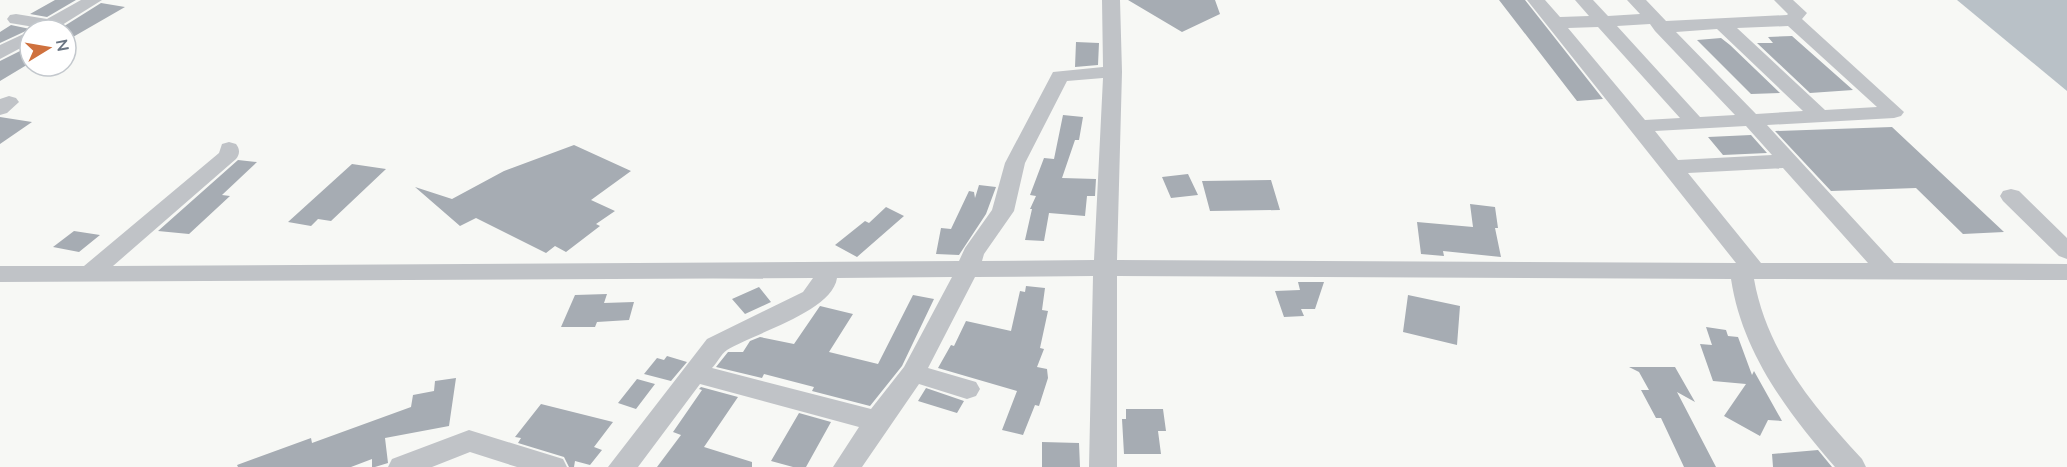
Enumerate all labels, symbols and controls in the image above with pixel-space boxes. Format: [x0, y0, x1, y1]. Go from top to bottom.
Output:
north arrow [18, 18, 78, 78]
text: N [50, 37, 74, 53]

